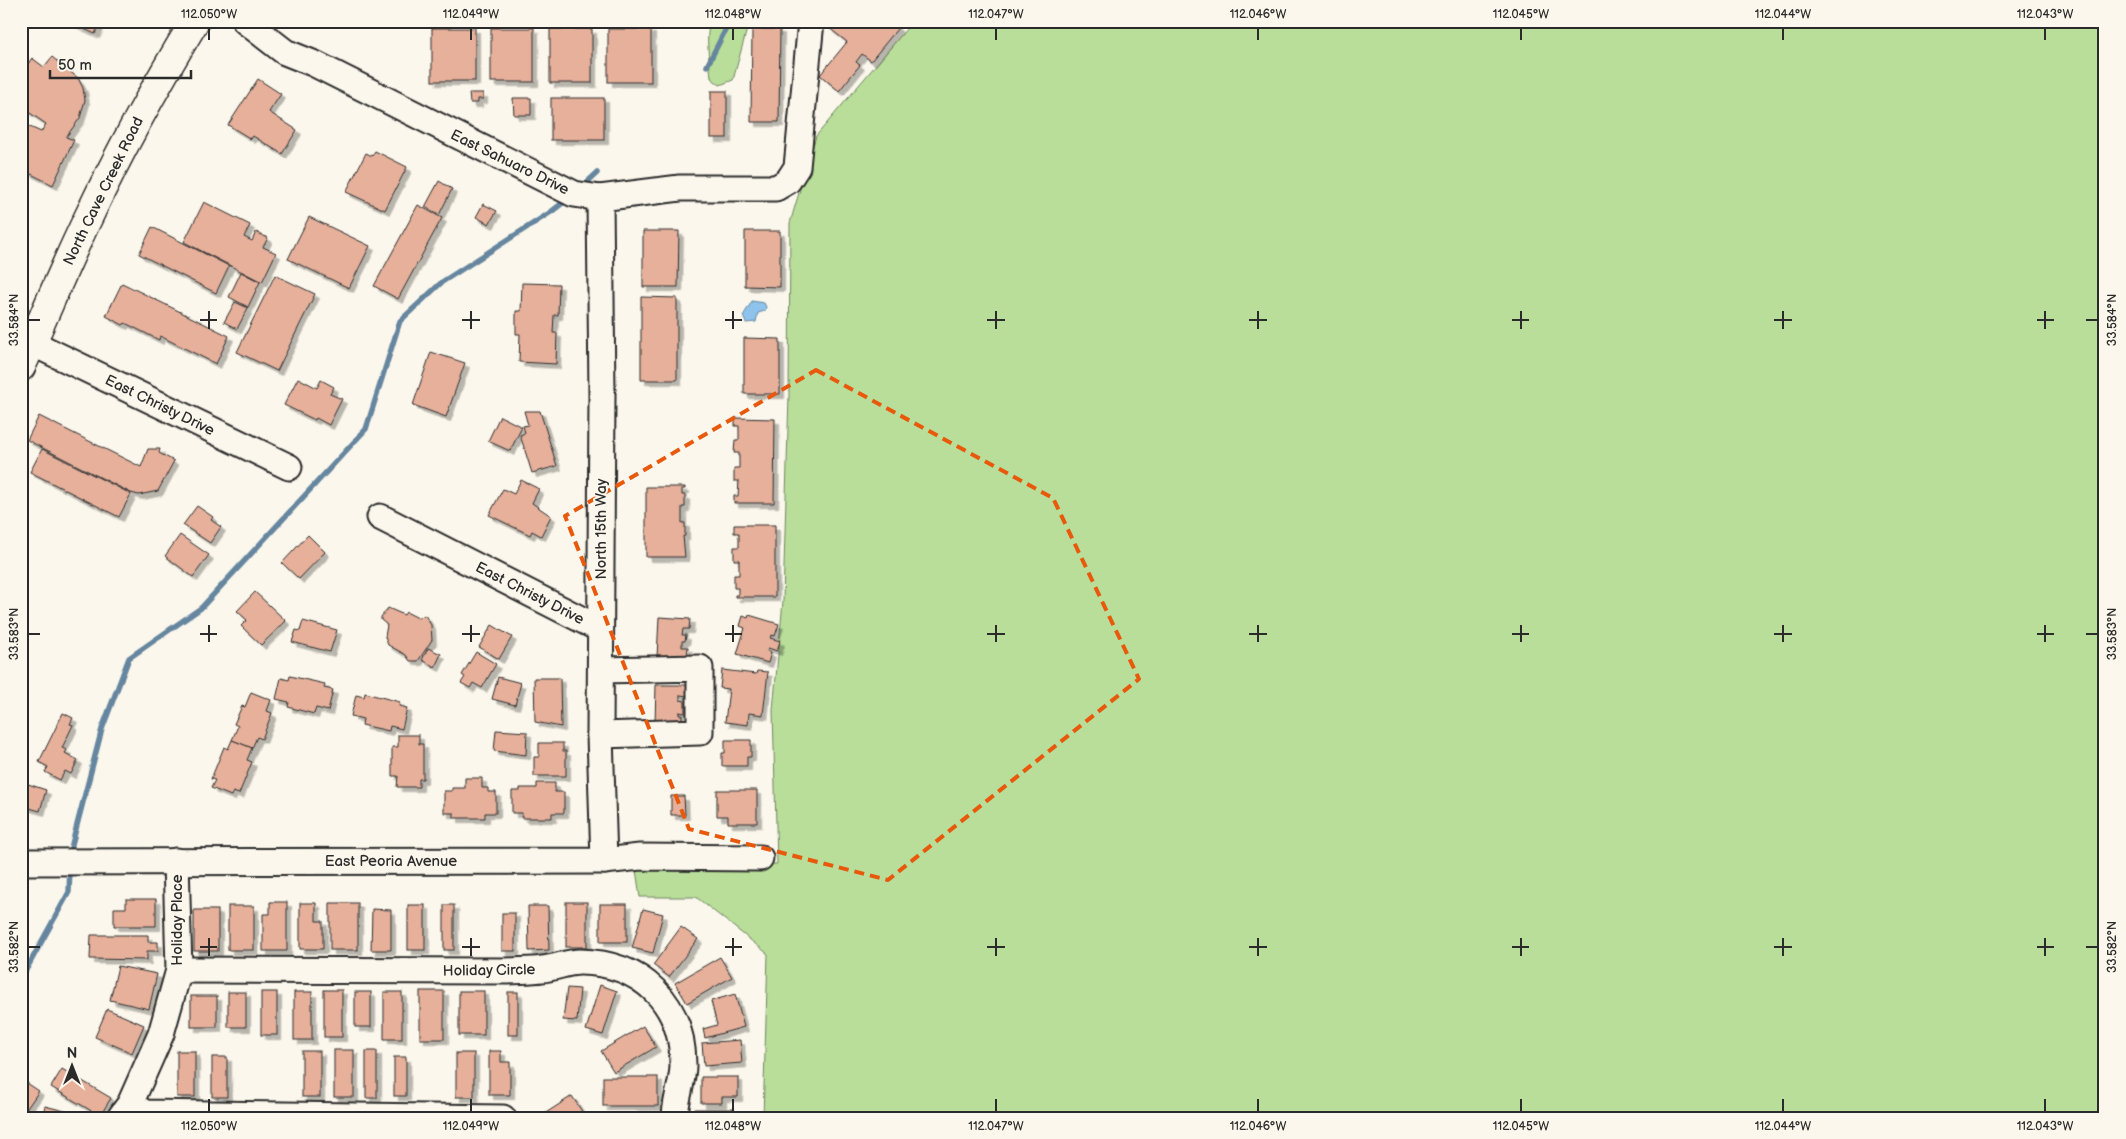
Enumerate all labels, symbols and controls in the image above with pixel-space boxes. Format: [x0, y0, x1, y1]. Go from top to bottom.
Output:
text: 112.050°W [181, 7, 237, 22]
text: 112.049°W [443, 7, 499, 22]
text: 112.048°W [705, 7, 761, 22]
text: 112.047°W [968, 7, 1024, 22]
text: 112.046°W [1230, 7, 1286, 22]
text: 112.045°W [1493, 7, 1549, 22]
text: 112.044°W [1755, 7, 1811, 22]
text: 112.043°W [2017, 7, 2073, 22]
scale bar [50, 48, 191, 80]
text: 50 m [58, 56, 92, 75]
street label: North Cave Creek Road [59, 114, 148, 269]
street label: East Sahuaro Drive [447, 125, 572, 199]
text: 33.584°N [7, 294, 22, 346]
text: 33.584°N [2105, 294, 2120, 346]
street label: East Christy Drive [102, 371, 218, 440]
street label: North 15th Way [592, 478, 611, 580]
street label: East Christy Drive [472, 558, 587, 629]
text: 33.583°N [7, 608, 22, 660]
text: 33.583°N [2105, 608, 2120, 660]
street label: East Peoria Avenue [325, 852, 457, 871]
street label: Holiday Place [168, 874, 187, 966]
text: 33.582°N [7, 921, 22, 973]
text: 33.582°N [2105, 921, 2120, 973]
street label: Holiday Circle [443, 960, 536, 981]
north arrow [48, 1042, 98, 1092]
text: N [67, 1045, 77, 1062]
text: 112.050°W [181, 1119, 237, 1134]
text: 112.049°W [443, 1119, 499, 1134]
text: 112.048°W [705, 1119, 761, 1134]
text: 112.047°W [968, 1119, 1024, 1134]
text: 112.046°W [1230, 1119, 1286, 1134]
text: 112.045°W [1493, 1119, 1549, 1134]
text: 112.044°W [1755, 1119, 1811, 1134]
text: 112.043°W [2017, 1119, 2073, 1134]

